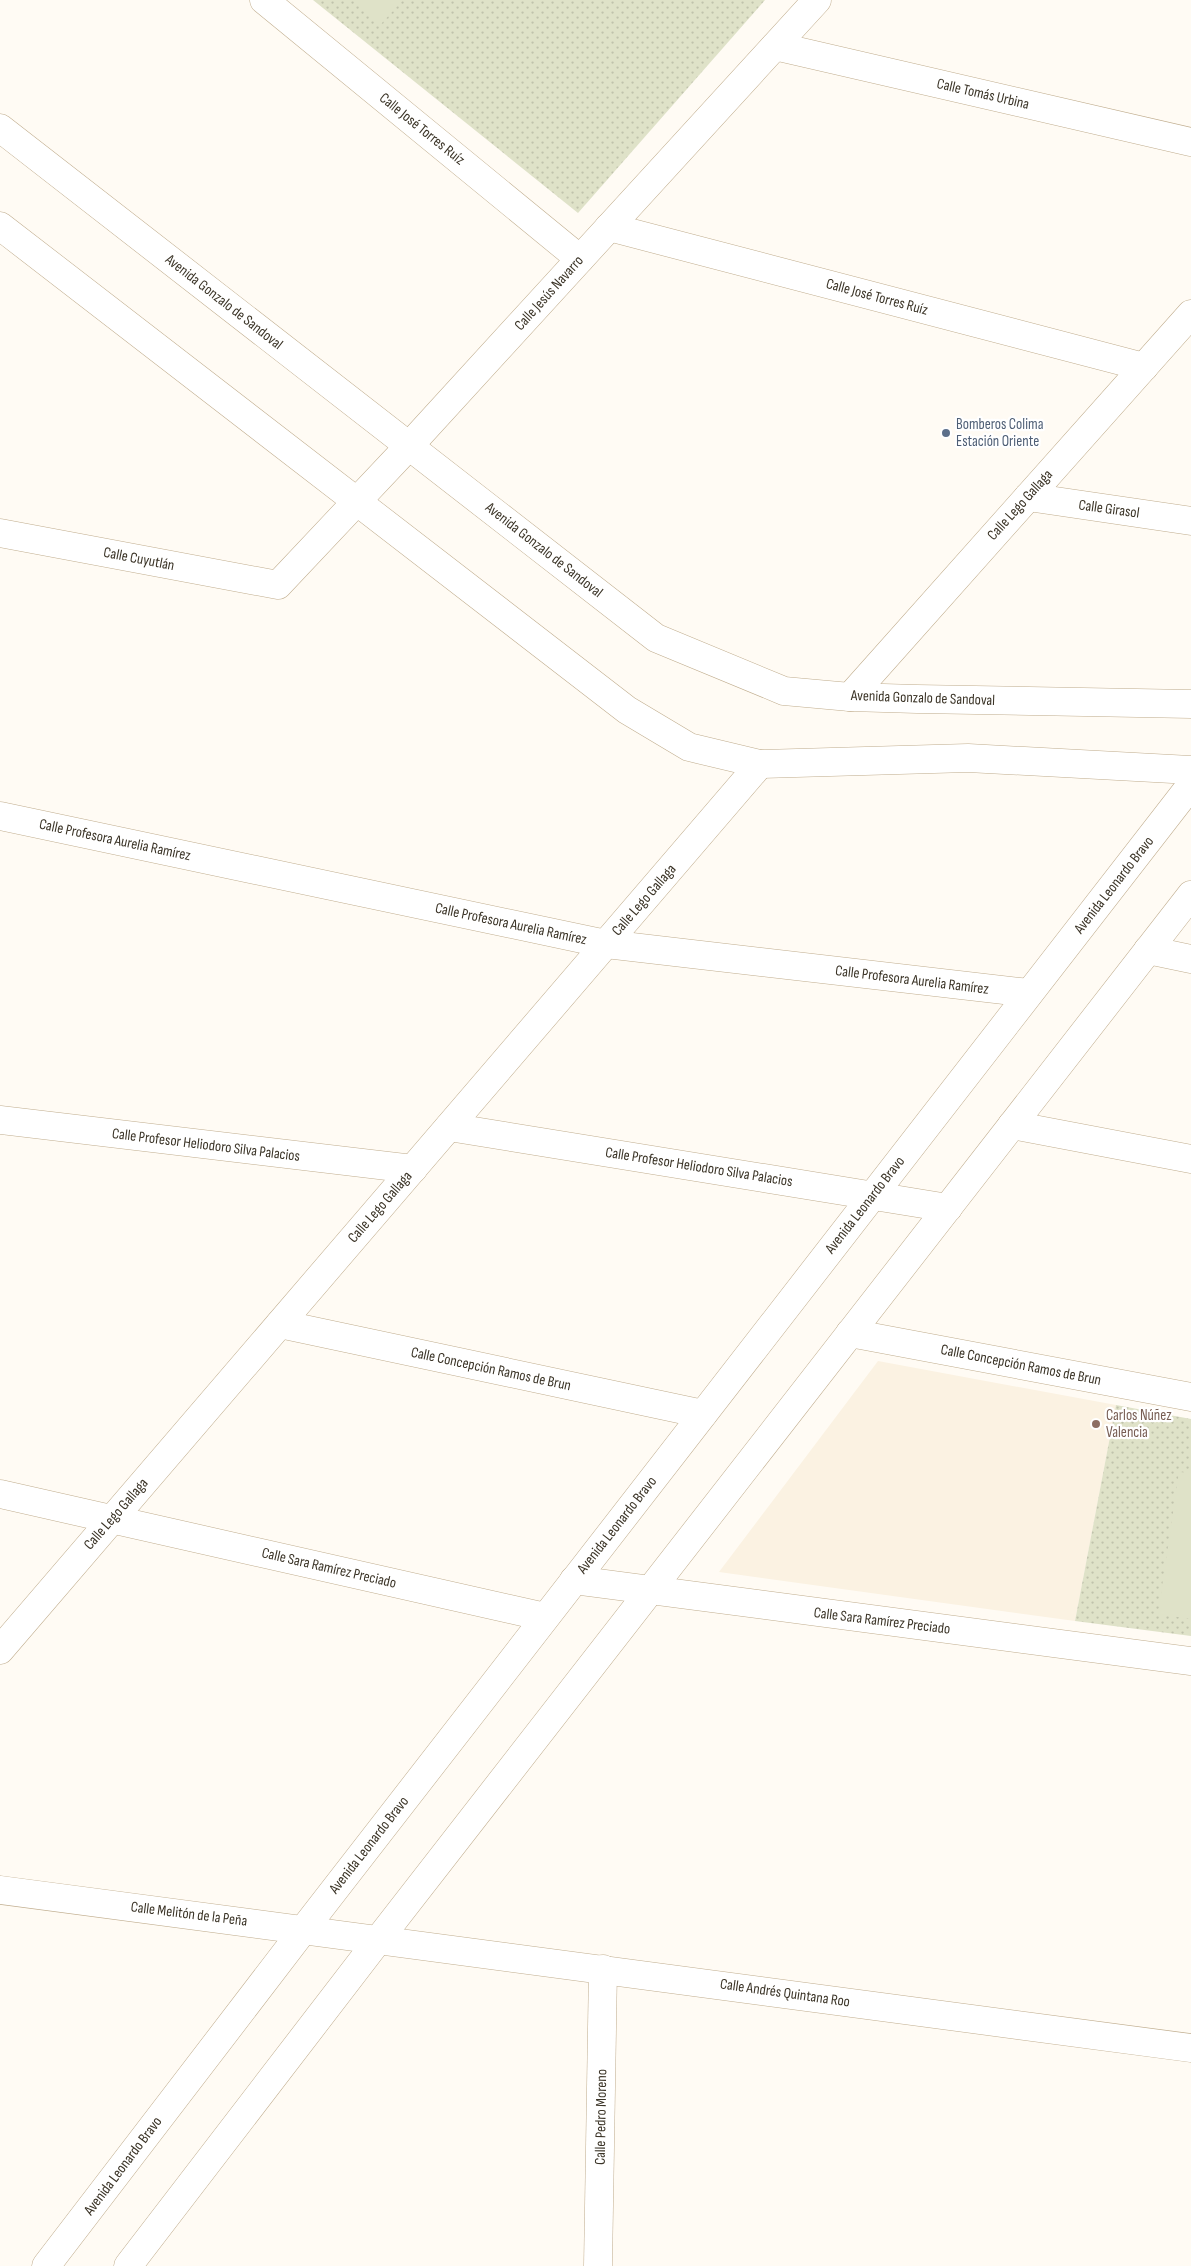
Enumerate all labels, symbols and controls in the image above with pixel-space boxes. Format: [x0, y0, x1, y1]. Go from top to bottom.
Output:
street label: Calle Tomás Urbina [935, 74, 1031, 114]
street label: Calle José Torres Ruíz [375, 89, 469, 170]
street label: Avenida Gonzalo de Sandoval [161, 250, 287, 354]
street label: Calle Jesús Navarro [510, 251, 588, 335]
street label: Calle José Torres Ruíz [824, 274, 931, 320]
place label: Bomberos Colima Estación Oriente [956, 415, 1044, 451]
marker: Bomberos Colima Estación Oriente [940, 427, 952, 439]
street label: Calle Lego Gallaga [983, 465, 1057, 544]
street label: Calle Girasol [1077, 495, 1141, 523]
street label: Avenida Gonzalo de Sandoval [481, 498, 607, 602]
street label: Calle Cuyutlán [102, 543, 176, 575]
street label: Avenida Gonzalo de Sandoval [850, 686, 995, 710]
street label: Calle Profesora Aurelia Ramírez [37, 815, 193, 865]
street label: Avenida Leonardo Bravo [1069, 832, 1158, 938]
street label: Calle Lego Gallaga [608, 860, 680, 940]
street label: Calle Profesora Aurelia Ramírez [433, 899, 589, 949]
street label: Calle Profesora Aurelia Ramírez [834, 961, 990, 999]
street label: Calle Profesor Heliodoro Silva Palacios [111, 1124, 301, 1166]
street label: Calle Profesor Heliodoro Silva Palacios [604, 1143, 794, 1191]
street label: Avenida Leonardo Bravo [820, 1152, 909, 1258]
street label: Calle Lego Gallaga [344, 1167, 416, 1247]
street label: Calle Concepción Ramos de Brun [939, 1340, 1103, 1390]
street label: Calle Concepción Ramos de Brun [409, 1343, 573, 1395]
place label: Carlos Núñez Valencia [1106, 1406, 1172, 1442]
marker: Carlos Núñez Valencia [1090, 1418, 1102, 1430]
street label: Avenida Leonardo Bravo [572, 1472, 661, 1578]
street label: Calle Lego Gallaga [80, 1474, 152, 1554]
street label: Calle Sara Ramírez Preciado [260, 1543, 398, 1593]
street label: Calle Sara Ramírez Preciado [813, 1603, 951, 1639]
street label: Avenida Leonardo Bravo [324, 1792, 413, 1898]
street label: Calle Melitón de la Peña [130, 1897, 249, 1931]
street label: Calle Andrés Quintana Roo [719, 1974, 851, 2012]
street label: Calle Pedro Moreno [591, 2069, 611, 2165]
street label: Avenida Leonardo Bravo [79, 2113, 166, 2220]

